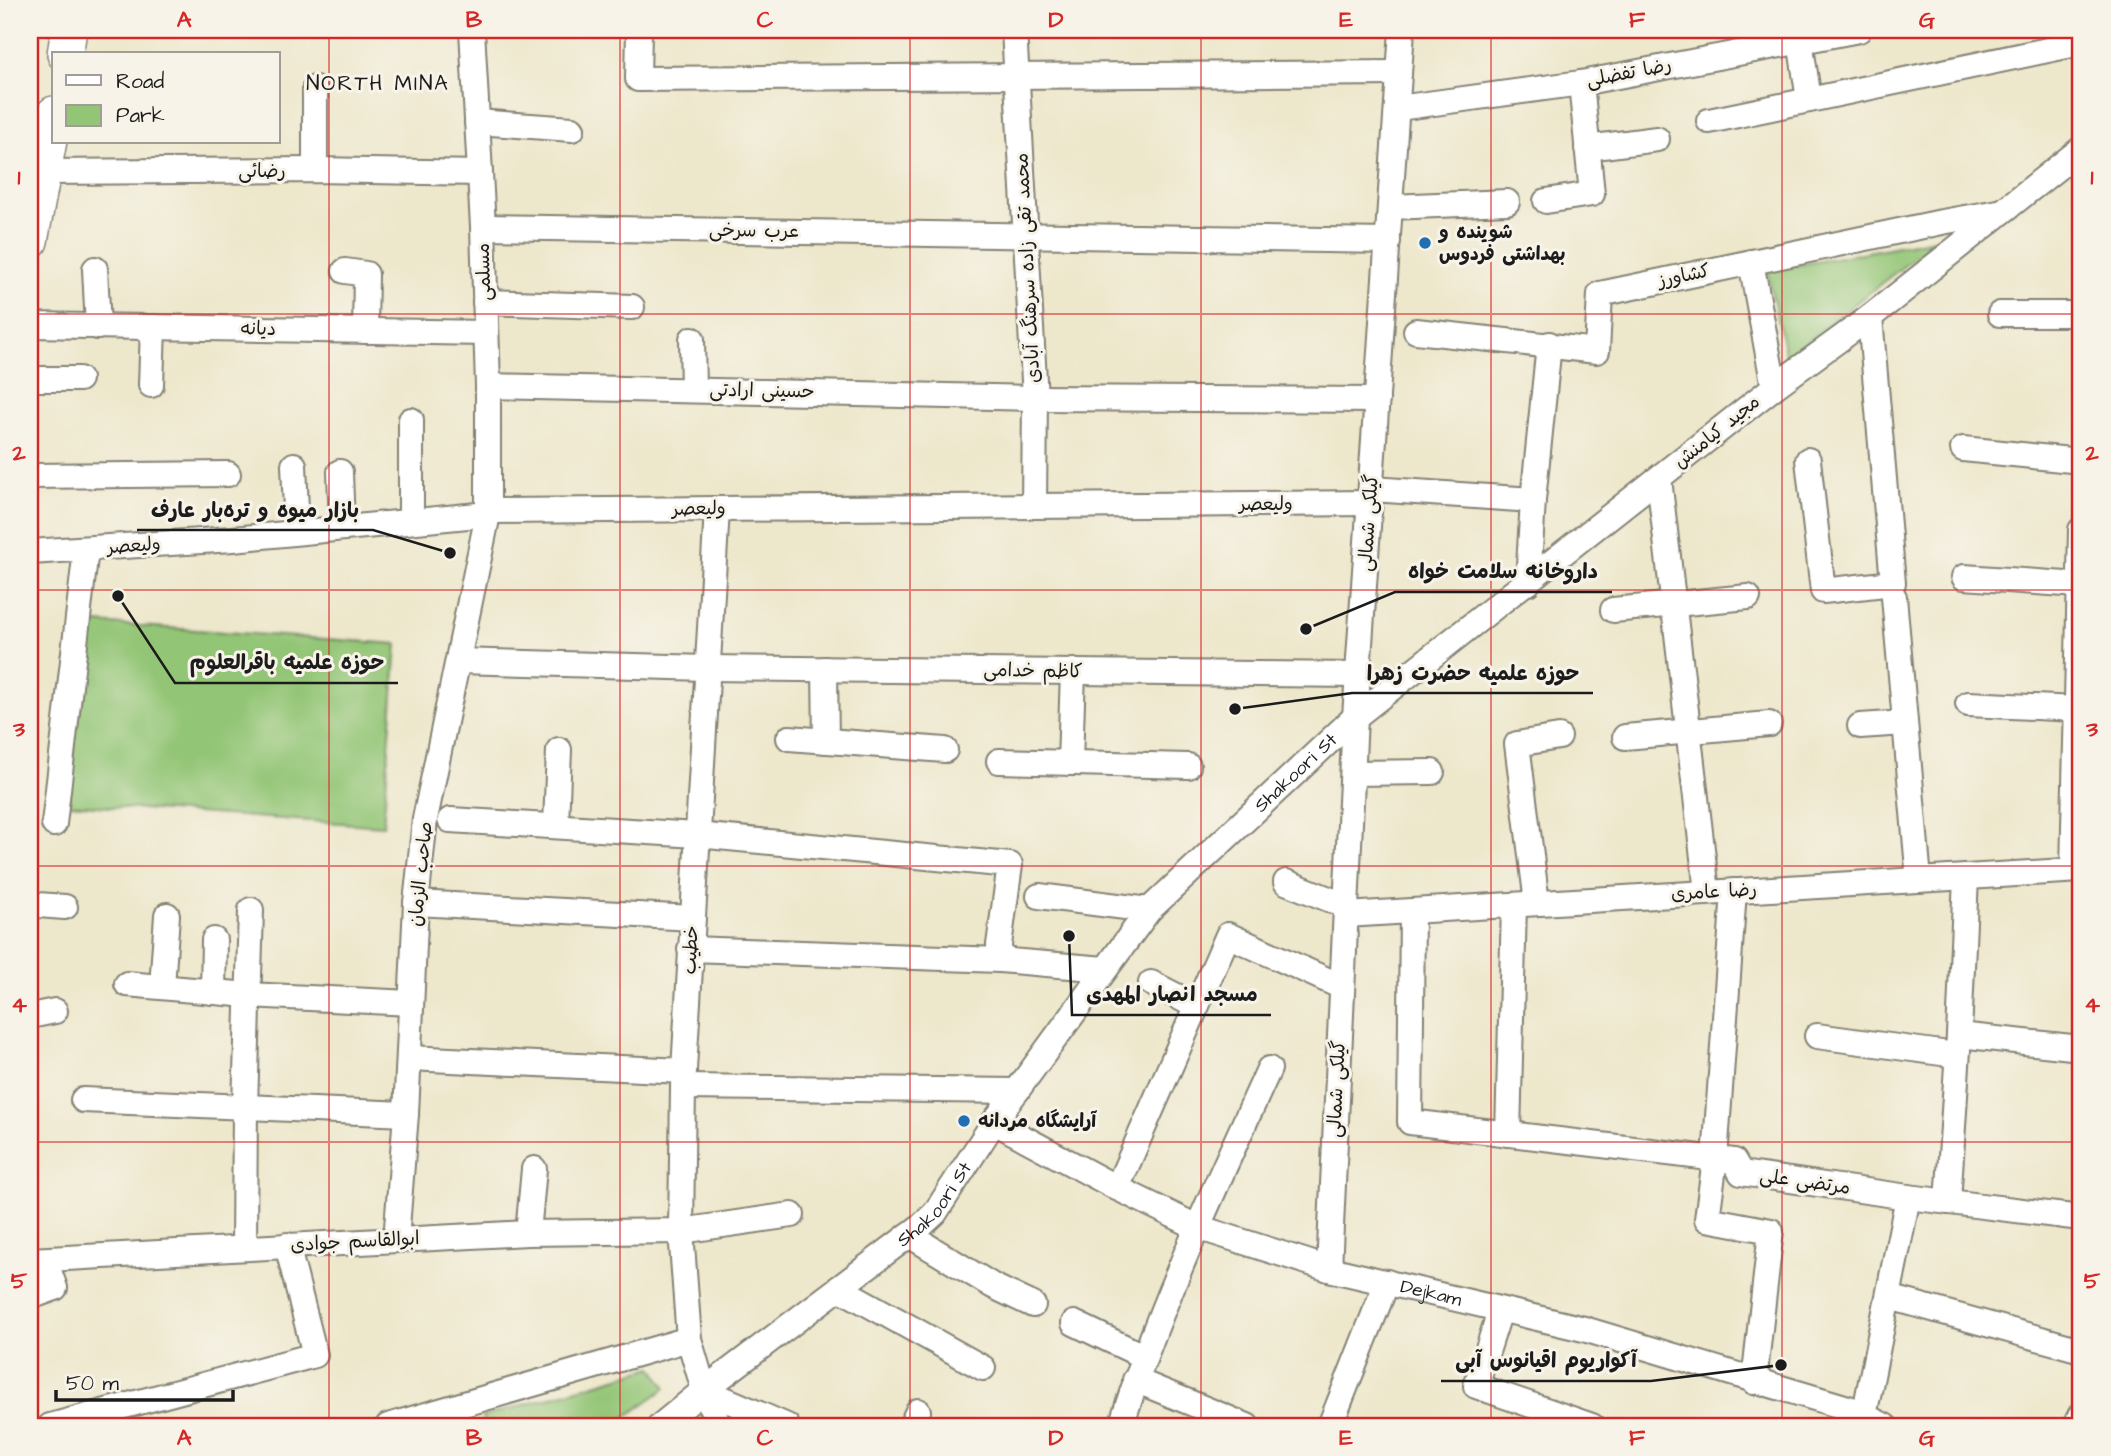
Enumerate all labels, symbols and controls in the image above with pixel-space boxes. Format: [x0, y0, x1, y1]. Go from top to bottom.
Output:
text: A [177, 4, 192, 36]
text: B [466, 4, 483, 36]
text: C [757, 4, 774, 36]
text: D [1049, 4, 1064, 36]
text: E [1339, 4, 1353, 36]
text: F [1629, 4, 1646, 36]
text: G [1919, 4, 1935, 36]
legend [52, 52, 280, 144]
street label: رضا تفضلی [1584, 52, 1674, 94]
text: Road [116, 67, 164, 96]
district label: NORTH MINA [306, 69, 450, 98]
text: Park [116, 101, 165, 130]
street label: محمد تقی زاده سرهنگ آبادی [1008, 152, 1048, 384]
street label: رضائی [238, 158, 286, 185]
text: 1 [18, 161, 21, 193]
text: 1 [2091, 161, 2094, 193]
street label: عرب سرخی [709, 217, 799, 245]
place label: شوینده و بهداشتی فردوس [1437, 219, 1566, 268]
marker: شوینده و بهداشتی فردوس [1417, 235, 1433, 251]
street label: مسلمی [469, 243, 499, 301]
street label: کشاورز [1654, 257, 1712, 295]
street label: دیانه [240, 315, 276, 343]
street label: حسینی ارادتی [709, 377, 815, 405]
street label: مجید کیامنش [1668, 389, 1766, 475]
text: 2 [11, 437, 26, 469]
text: 2 [2084, 437, 2099, 469]
street label: گيلکی شمالی [1352, 473, 1386, 573]
callout: بازار میوه و تره‌بار عارف [137, 488, 373, 530]
street label: ولیعصر [1237, 491, 1293, 518]
street label: ولیعصر [670, 495, 726, 523]
text: بازار میوه و تره‌بار عارف [151, 496, 359, 525]
street label: ولیعصر [104, 531, 162, 561]
callout: داروخانه سلامت خواه [1395, 550, 1612, 592]
text: داروخانه سلامت خواه [1408, 557, 1598, 586]
callout: حوزه علمیه باقرالعلوم [175, 641, 398, 683]
text: حوزه علمیه باقرالعلوم [190, 648, 384, 678]
callout: حوزه علمیه حضرت زهرا [1352, 651, 1593, 693]
street label: کاظم خدامی [983, 657, 1083, 685]
text: حوزه علمیه حضرت زهرا [1367, 659, 1579, 688]
text: 3 [12, 713, 25, 745]
text: 3 [2085, 713, 2098, 745]
street label: Shakoori St [1248, 727, 1344, 818]
street label: صاحب الزمان [402, 820, 440, 928]
street label: رضا عامری [1670, 876, 1758, 908]
street label: خطیب [676, 925, 706, 975]
callout: مسجد انصار المهدی [1072, 973, 1271, 1015]
text: مسجد انصار المهدی [1086, 980, 1258, 1009]
text: 4 [11, 989, 27, 1021]
text: 4 [2084, 989, 2100, 1021]
street label: گيلکی شمالی [1321, 1039, 1353, 1139]
place label: آرایشگاه مردانه [978, 1108, 1097, 1135]
marker: آرایشگاه مردانه [956, 1113, 972, 1129]
street label: Shakoori St [891, 1156, 978, 1253]
street label: مرتضی علی [1758, 1162, 1852, 1202]
street label: ابوالقاسم جوادی [290, 1225, 420, 1259]
text: 5 [11, 1265, 28, 1297]
text: 5 [2084, 1265, 2101, 1297]
street label: Dejkam [1398, 1273, 1465, 1313]
callout: آکواریوم اقیانوس آبی [1441, 1339, 1651, 1381]
text: آکواریوم اقیانوس آبی [1455, 1346, 1638, 1376]
scale bar [56, 1358, 233, 1402]
text: 50 m [66, 1369, 120, 1398]
text: A [177, 1422, 192, 1454]
text: B [466, 1422, 483, 1454]
text: C [757, 1422, 774, 1454]
text: D [1049, 1422, 1064, 1454]
text: E [1339, 1422, 1353, 1454]
text: F [1629, 1422, 1646, 1454]
text: G [1919, 1422, 1935, 1454]

